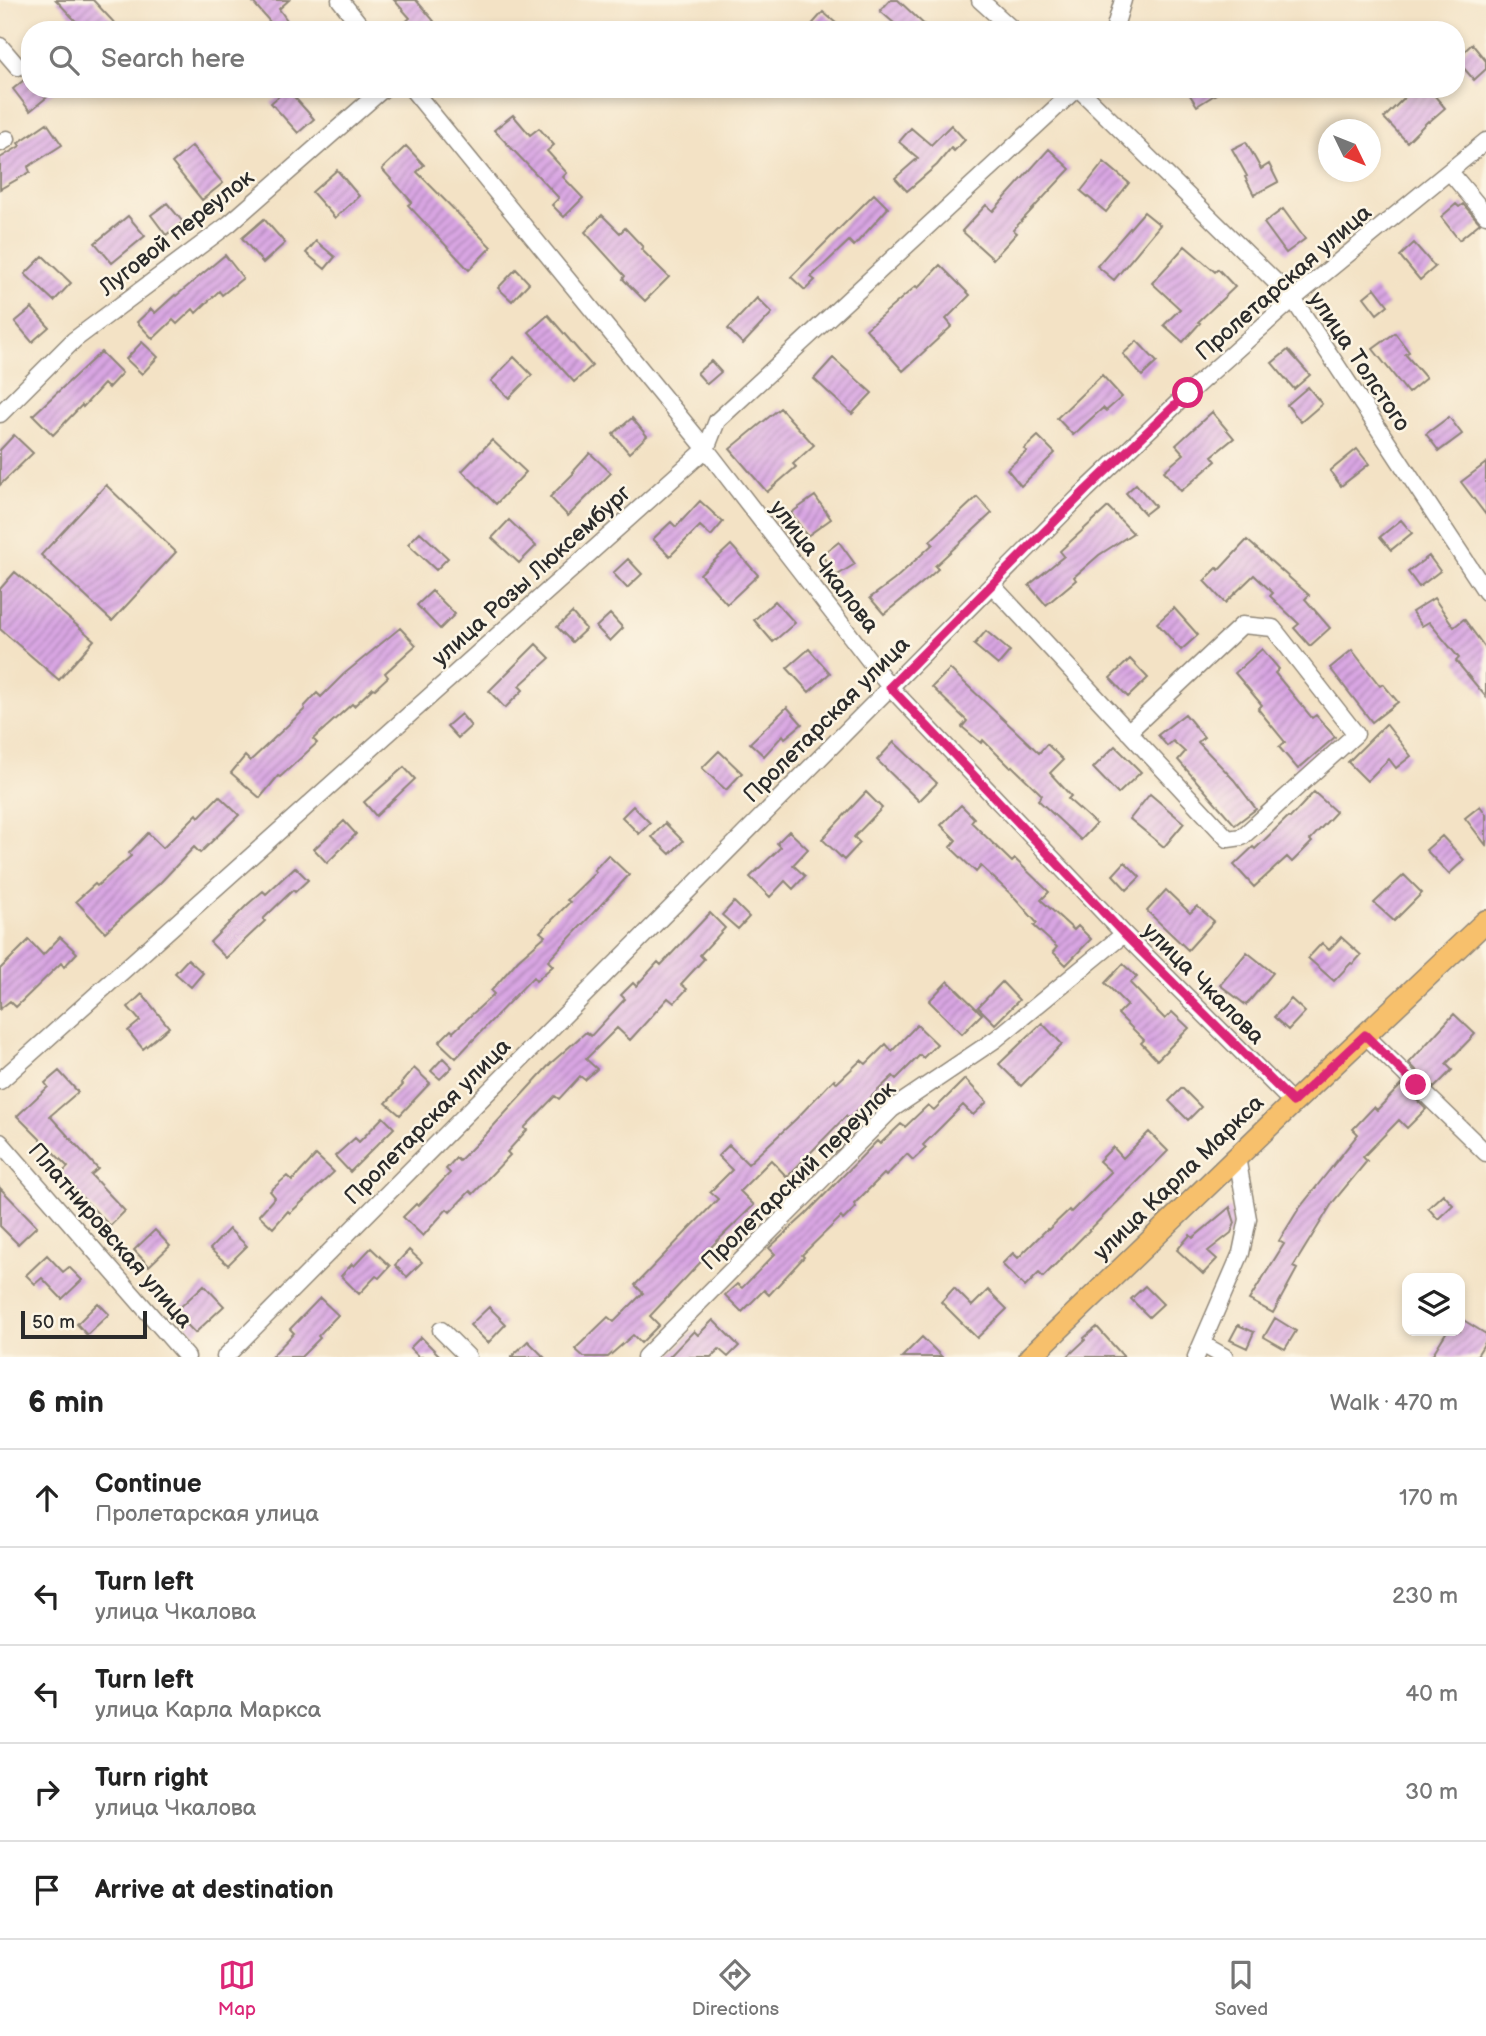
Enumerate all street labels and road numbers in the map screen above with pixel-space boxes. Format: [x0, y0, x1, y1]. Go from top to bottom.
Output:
street label: Луговой переулок [93, 163, 260, 303]
street label: Пролетарская улица [1190, 198, 1378, 367]
street label: улица Толстого [1302, 287, 1416, 437]
street label: улица Розы Люксембург [426, 479, 637, 672]
street label: улица Чкалова [764, 494, 885, 639]
street label: Пролетарская улица [738, 630, 916, 809]
street label: улица Чкалова [1136, 917, 1270, 1051]
street label: Пролетарская улица [339, 1032, 517, 1211]
street label: Пролетарский переулок [695, 1075, 903, 1276]
street label: улица Карла Маркса [1088, 1089, 1270, 1266]
street label: Платнировская улица [22, 1137, 199, 1334]

